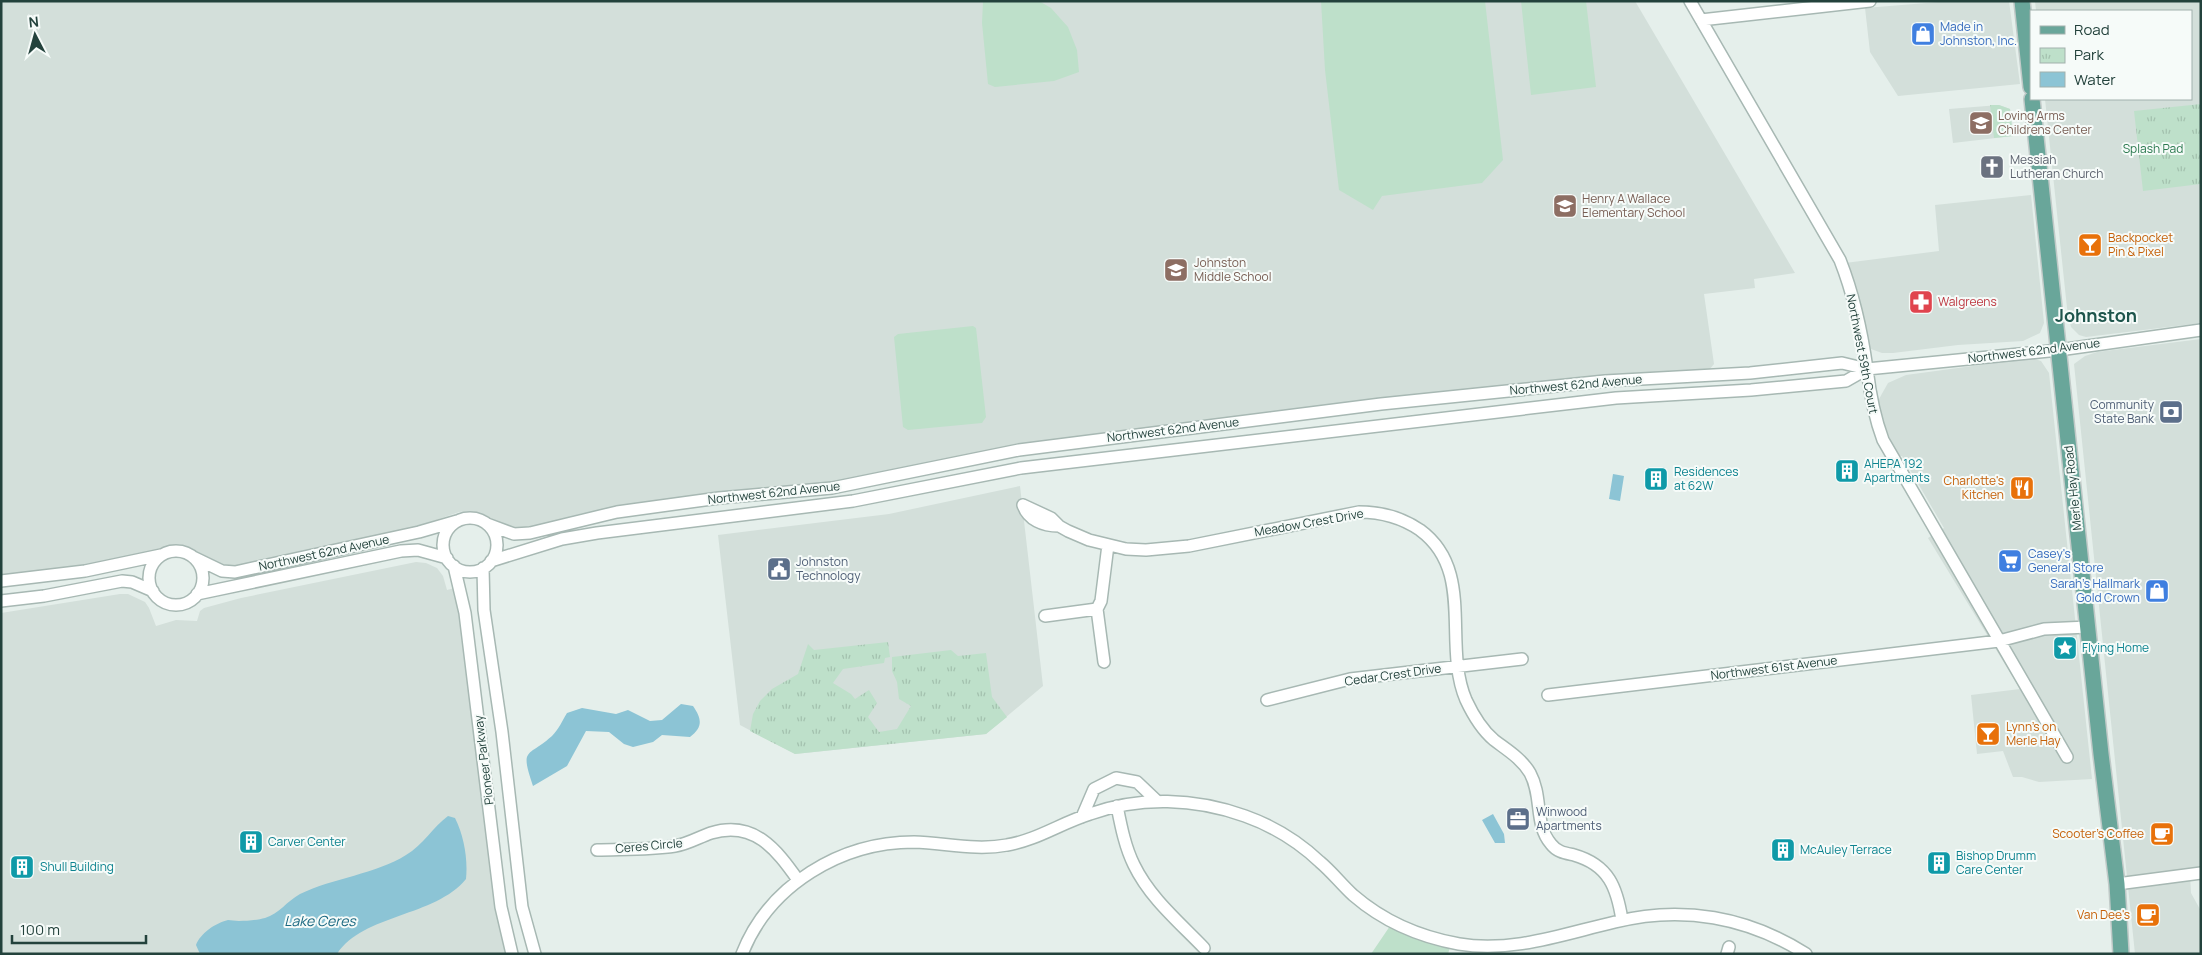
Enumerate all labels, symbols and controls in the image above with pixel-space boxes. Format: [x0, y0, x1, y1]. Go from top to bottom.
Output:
north arrow [10, 10, 60, 60]
legend [2030, 10, 2192, 100]
text: N [28, 12, 40, 32]
place label: Made in Johnston, Inc. [1940, 18, 2017, 49]
text: Road [2074, 19, 2110, 40]
shop icon: Made in Johnston, Inc. [1910, 21, 1936, 47]
text: Park [2074, 44, 2104, 65]
text: Water [2074, 69, 2116, 90]
place label: Loving Arms Childrens Center [1998, 107, 2092, 138]
school or university icon: Loving Arms Childrens Center [1968, 110, 1994, 136]
park label: Splash Pad [2123, 140, 2183, 157]
place label: Messiah Lutheran Church [2010, 151, 2103, 182]
church icon: Messiah Lutheran Church [1979, 154, 2005, 180]
place label: Henry A Wallace Elementary School [1582, 190, 1685, 221]
school or university icon: Henry A Wallace Elementary School [1552, 193, 1578, 219]
place label: Backpocket Pin & Pixel [2108, 229, 2173, 260]
bar icon: Backpocket Pin & Pixel [2077, 232, 2103, 258]
place label: Johnston Middle School [1194, 254, 1272, 285]
school or university icon: Johnston Middle School [1163, 257, 1189, 283]
pharmacy icon: Walgreens [1908, 289, 1934, 315]
street label: Northwest 59th Court [1843, 293, 1882, 415]
place label: Walgreens [1938, 293, 1997, 310]
district label: Johnston [2055, 303, 2137, 327]
street label: Northwest 62nd Avenue [1967, 334, 2101, 367]
street label: Northwest 62nd Avenue [1509, 370, 1643, 399]
place label: Community State Bank [2090, 396, 2155, 427]
bank icon: Community State Bank [2158, 399, 2184, 425]
street label: Northwest 62nd Avenue [1106, 413, 1240, 446]
street label: Merle Hay Road [2060, 445, 2085, 531]
place label: AHEPA 192 Apartments [1864, 455, 1930, 486]
building icon: AHEPA 192 Apartments [1834, 458, 1860, 484]
place label: Residences at 62W [1674, 463, 1739, 494]
building icon: Residences at 62W [1643, 466, 1669, 492]
place label: Charlotte's Kitchen [1944, 472, 2004, 503]
restaurant icon: Charlotte's Kitchen [2009, 475, 2035, 501]
street label: Northwest 62nd Avenue [707, 477, 841, 508]
street label: Meadow Crest Drive [1253, 505, 1365, 540]
street label: Northwest 62nd Avenue [257, 530, 391, 575]
place label: Casey's General Store [2028, 545, 2104, 576]
supermarket icon: Casey's General Store [1997, 548, 2023, 574]
place label: Johnston Technology [796, 553, 861, 584]
public building icon: Johnston Technology [766, 556, 792, 582]
place label: Sarah's Hallmark Gold Crown [2050, 575, 2141, 606]
shop icon: Sarah's Hallmark Gold Crown [2144, 578, 2170, 604]
place icon: Flying Home [2052, 635, 2078, 661]
place label: Flying Home [2082, 639, 2149, 656]
street label: Northwest 61st Avenue [1710, 651, 1838, 684]
street label: Cedar Crest Drive [1343, 659, 1442, 690]
street label: Pioneer Parkway [469, 714, 497, 806]
place label: Lynn's on Merle Hay [2006, 718, 2061, 749]
bar icon: Lynn's on Merle Hay [1975, 721, 2001, 747]
place label: Winwood Apartments [1536, 803, 1602, 834]
office icon: Winwood Apartments [1505, 806, 1531, 832]
cafe icon: Scooter's Coffee [2149, 821, 2175, 847]
place label: Scooter's Coffee [2052, 825, 2144, 842]
building icon: Carver Center [238, 829, 264, 855]
place label: Carver Center [268, 833, 346, 850]
street label: Ceres Circle [615, 834, 683, 857]
building icon: McAuley Terrace [1770, 837, 1796, 863]
place label: McAuley Terrace [1800, 841, 1892, 858]
place label: Bishop Drumm Care Center [1956, 847, 2036, 878]
building icon: Bishop Drumm Care Center [1926, 850, 1952, 876]
building icon: Shull Building [9, 854, 35, 880]
place label: Shull Building [40, 858, 114, 875]
cafe icon: Van Dee's [2135, 902, 2161, 928]
place label: Van Dee's [2077, 906, 2130, 923]
water label: Lake Ceres [284, 911, 357, 930]
scale bar [12, 912, 146, 944]
text: 100 m [20, 919, 60, 940]

